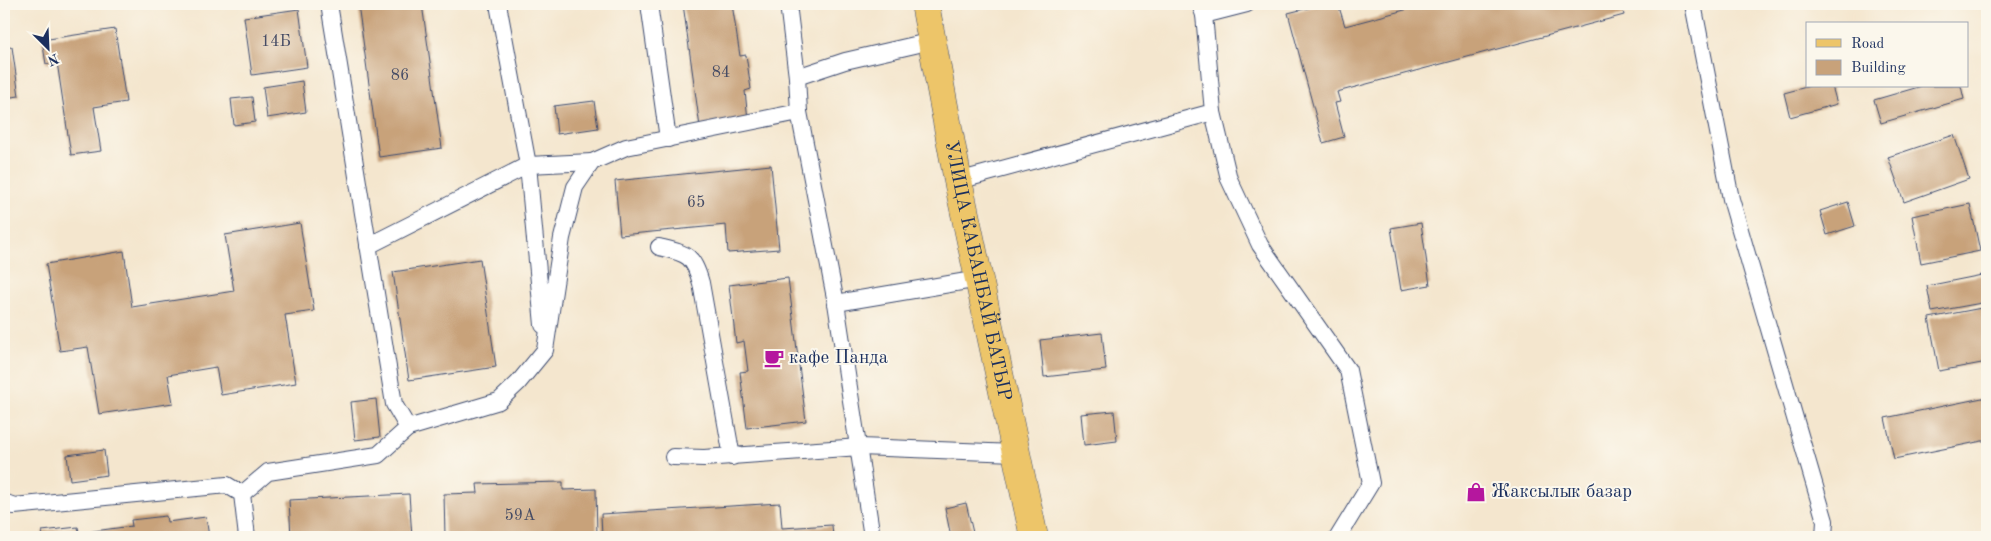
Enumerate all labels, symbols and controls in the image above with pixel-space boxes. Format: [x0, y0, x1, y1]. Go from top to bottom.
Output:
north arrow [22, 22, 72, 72]
legend [1806, 22, 1968, 88]
house number: 14Б [261, 34, 291, 50]
text: Road [1851, 37, 1885, 52]
text: N [45, 50, 61, 68]
text: Building [1851, 61, 1906, 76]
house number: 84 [712, 65, 730, 81]
house number: 86 [391, 68, 409, 84]
street label: УЛИЦА КАБАНБАЙ БАТЫР [941, 139, 1014, 403]
house number: 65 [687, 195, 705, 211]
cafe icon: кафе Панда [763, 347, 785, 369]
place label: кафе Панда [789, 349, 889, 368]
shop icon: Жаксылык базар [1465, 481, 1487, 503]
place label: Жаксылык базар [1491, 483, 1632, 502]
house number: 59А [505, 508, 535, 524]

